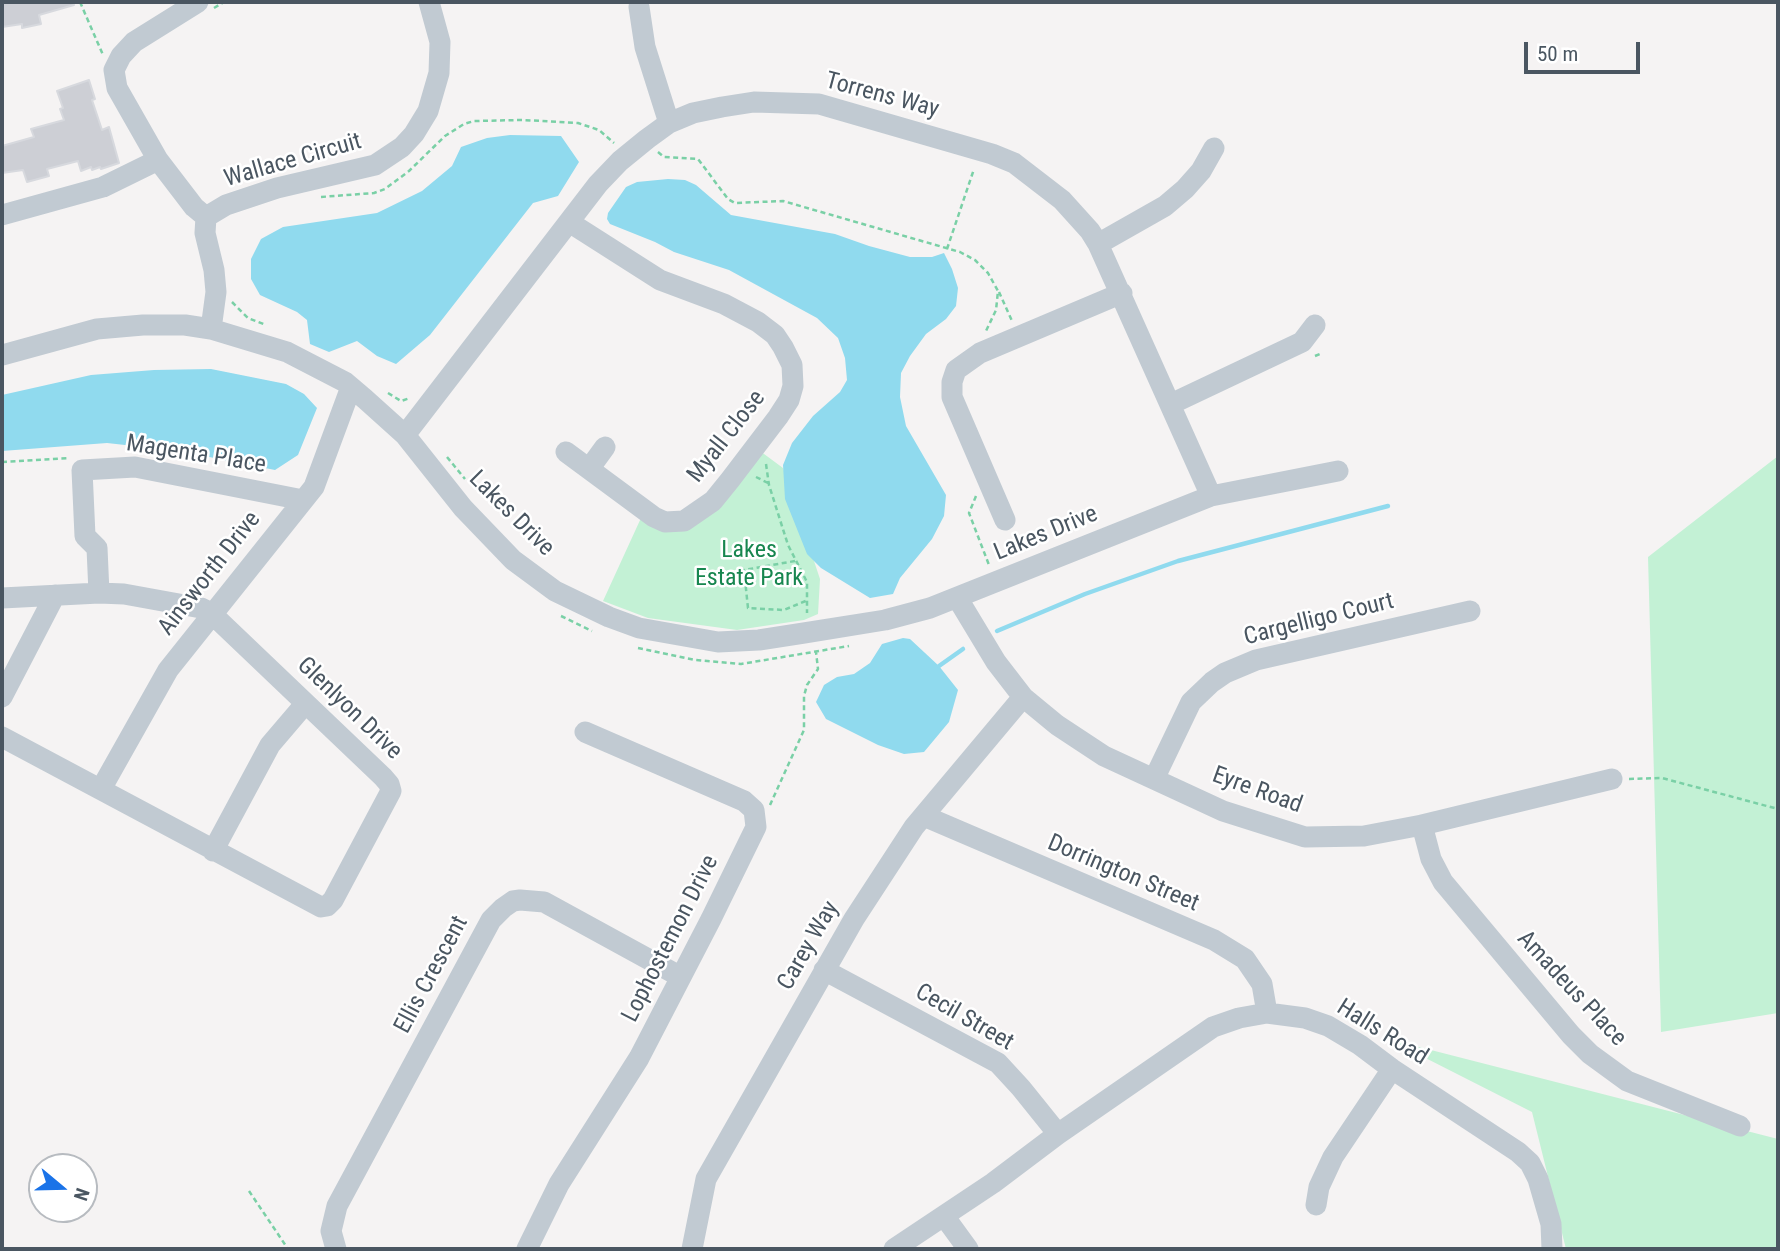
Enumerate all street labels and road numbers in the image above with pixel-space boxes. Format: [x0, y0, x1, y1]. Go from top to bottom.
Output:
street label: Torrens Way [822, 67, 942, 125]
street label: Wallace Circuit [221, 128, 365, 194]
street label: Myall Close [682, 385, 772, 489]
street label: Magenta Place [124, 430, 268, 480]
street label: Lakes Drive [462, 465, 560, 563]
street label: Lakes Drive [990, 500, 1102, 568]
street label: Ainsworth Drive [153, 506, 267, 642]
street label: Cargelligo Court [1241, 587, 1397, 653]
street label: Glenlyon Drive [290, 652, 408, 766]
street label: Eyre Road [1208, 761, 1306, 821]
street label: Dorrington Street [1043, 829, 1203, 919]
street label: Lophostemon Drive [617, 851, 725, 1027]
street label: Carey Way [772, 896, 846, 996]
street label: Ellis Crescent [389, 911, 475, 1039]
street label: Amadeus Place [1510, 925, 1632, 1053]
street label: Cecil Street [910, 978, 1018, 1058]
street label: Halls Road [1331, 994, 1433, 1072]

